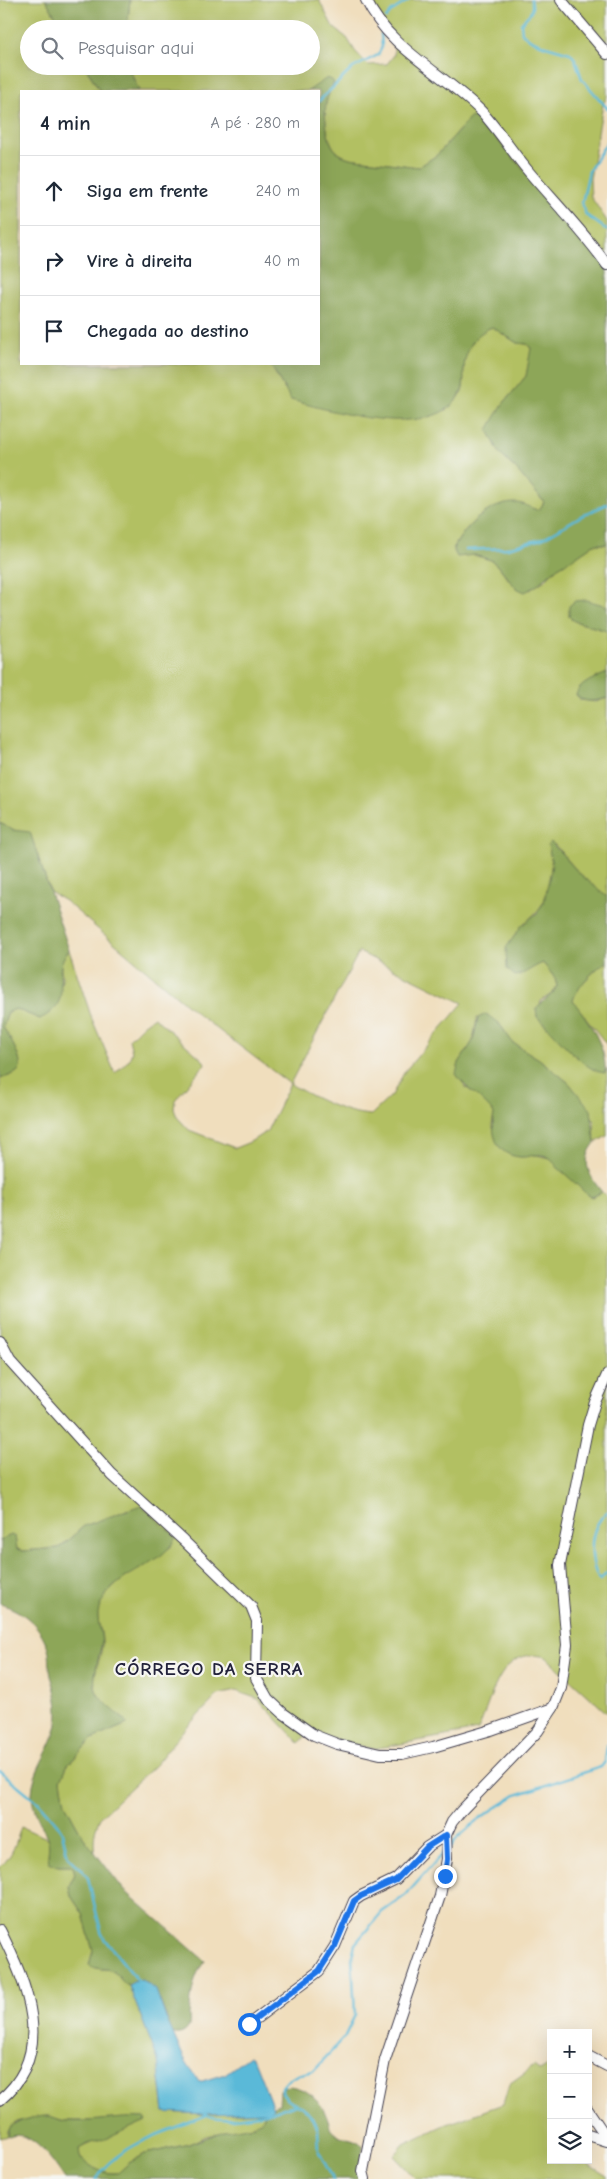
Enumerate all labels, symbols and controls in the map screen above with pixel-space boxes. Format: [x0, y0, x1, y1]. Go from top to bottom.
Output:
search box [20, 20, 320, 75]
icon: search [38, 34, 66, 62]
text: Pesquisar aqui [78, 37, 194, 59]
text: 4 min [40, 111, 91, 135]
text: A pé · 280 m [210, 114, 300, 132]
icon: ahead [40, 177, 68, 205]
text: Siga em frente [87, 180, 208, 202]
text: 240 m [256, 182, 300, 200]
icon: right [40, 247, 68, 275]
text: Vire à direita [87, 250, 192, 272]
text: 40 m [264, 252, 300, 270]
icon: arrive [40, 317, 68, 345]
text: Chegada ao destino [87, 320, 249, 342]
district label: CÓRREGO DA SERRA [115, 1658, 303, 1680]
route end [434, 1865, 457, 1888]
route start [238, 2013, 261, 2036]
map controls [547, 2029, 592, 2164]
button: + [547, 2029, 592, 2074]
button: − [547, 2074, 592, 2119]
button: layers [547, 2119, 592, 2164]

